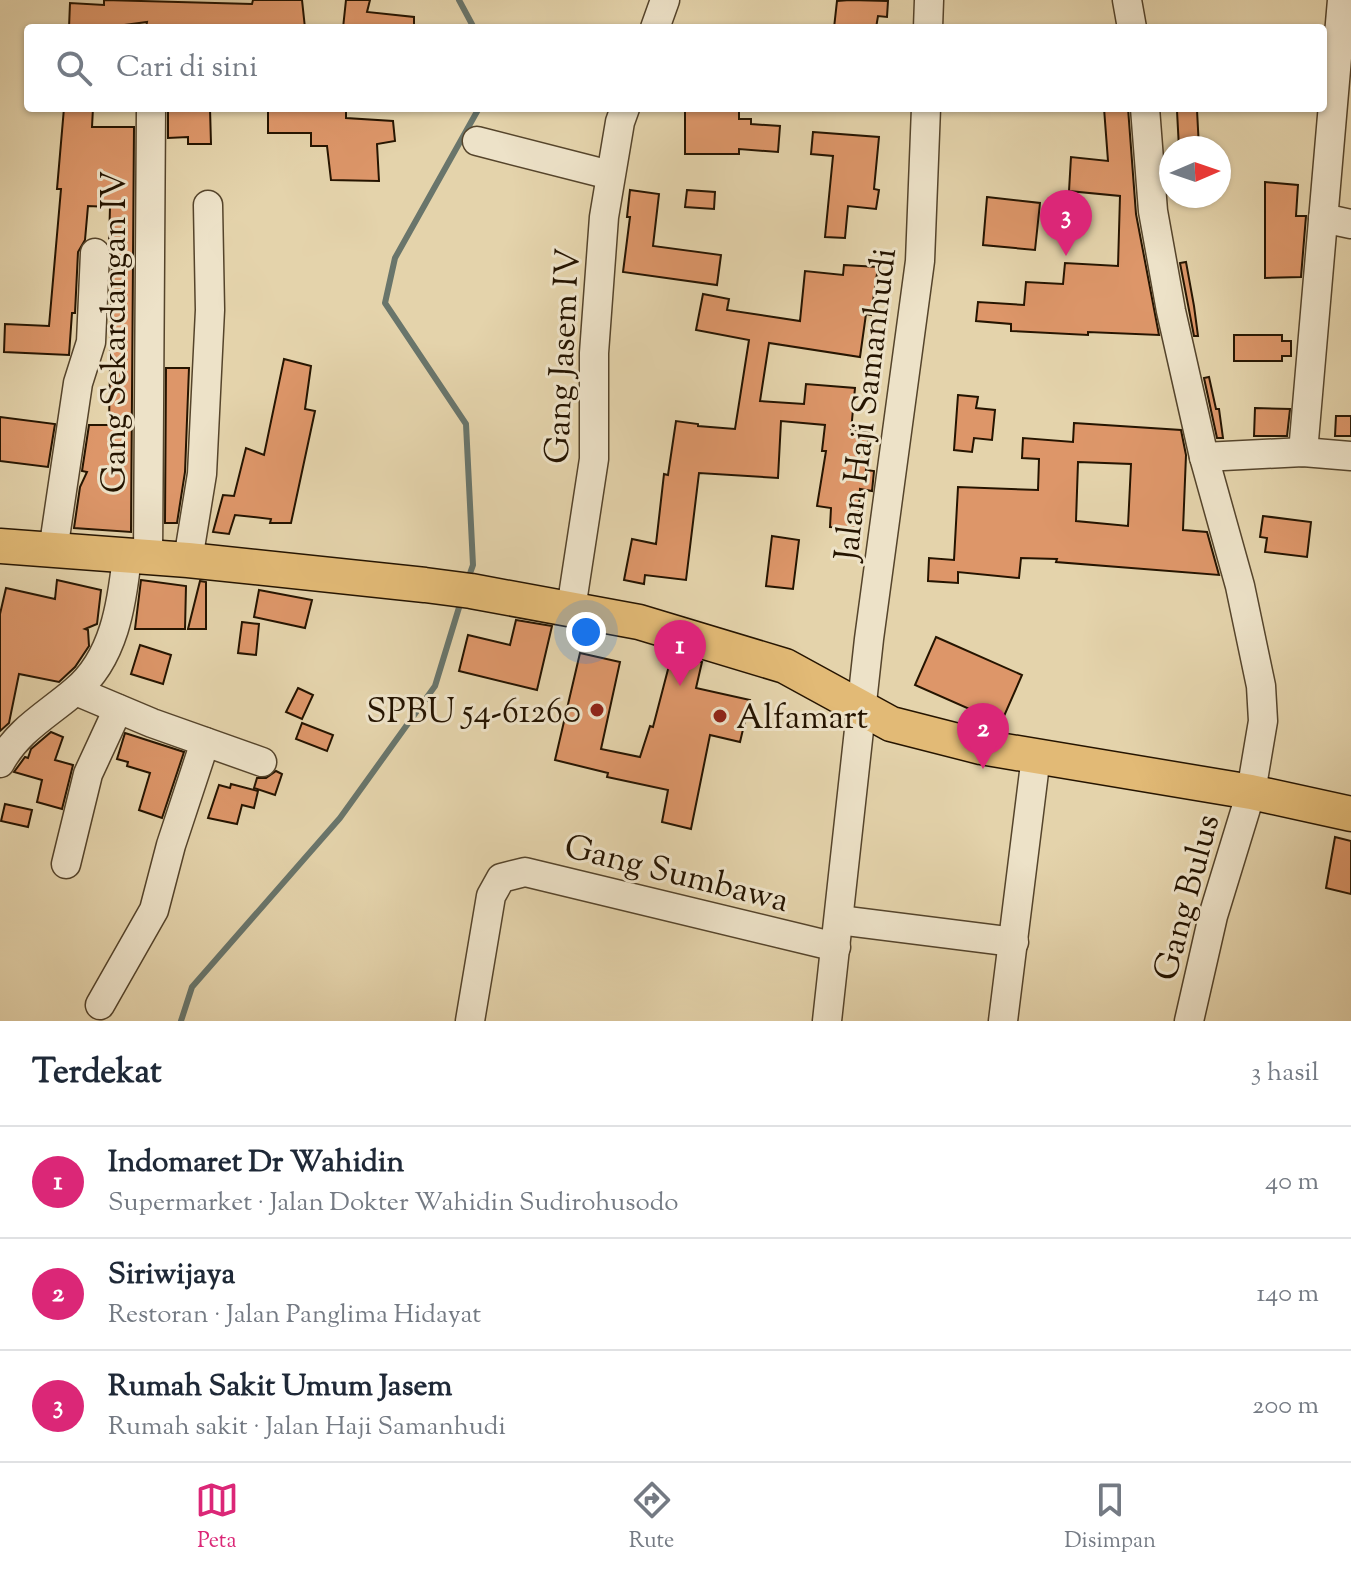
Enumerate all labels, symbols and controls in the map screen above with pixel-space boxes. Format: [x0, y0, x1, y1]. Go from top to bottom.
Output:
search box [24, 24, 1327, 112]
icon: search [52, 46, 96, 90]
text: Cari di sini [116, 47, 258, 90]
north arrow [1159, 136, 1231, 208]
street label: Gang Sekardangan IV [92, 171, 141, 493]
pin: 3 [1040, 190, 1092, 256]
street label: Jalan Haji Samanhudi [824, 245, 911, 565]
street label: Gang Jasem IV [534, 247, 595, 465]
your location [566, 612, 606, 652]
pin: 1 [654, 620, 706, 686]
place label: SPBU 54-61260 [366, 689, 581, 738]
place label: Alfamart [736, 695, 869, 744]
marker: SPBU 54-61260 [588, 701, 606, 719]
pin: 2 [957, 703, 1009, 769]
marker: Alfamart [711, 707, 729, 725]
street label: Gang Bulus [1143, 809, 1234, 986]
street label: Gang Sumbawa [559, 824, 793, 927]
text: Terdekat [32, 1049, 162, 1098]
text: 3 hasil [1251, 1055, 1319, 1092]
text: Indomaret Dr Wahidin [108, 1142, 404, 1185]
text: 1 [54, 1164, 62, 1201]
text: 40 m [1265, 1164, 1319, 1201]
text: Supermarket · Jalan Dokter Wahidin Sudirohusodo [108, 1185, 678, 1222]
text: Siriwijaya [108, 1254, 235, 1297]
text: 2 [52, 1276, 64, 1313]
text: 140 m [1256, 1276, 1319, 1313]
text: Restoran · Jalan Panglima Hidayat [108, 1297, 481, 1334]
text: Rumah Sakit Umum Jasem [108, 1366, 452, 1409]
text: 3 [53, 1388, 63, 1425]
text: 200 m [1252, 1388, 1319, 1425]
text: Rumah sakit · Jalan Haji Samanhudi [108, 1409, 506, 1446]
tab: Peta [195, 1478, 239, 1558]
tab: Rute [629, 1478, 674, 1558]
tab: Disimpan [1064, 1478, 1156, 1558]

